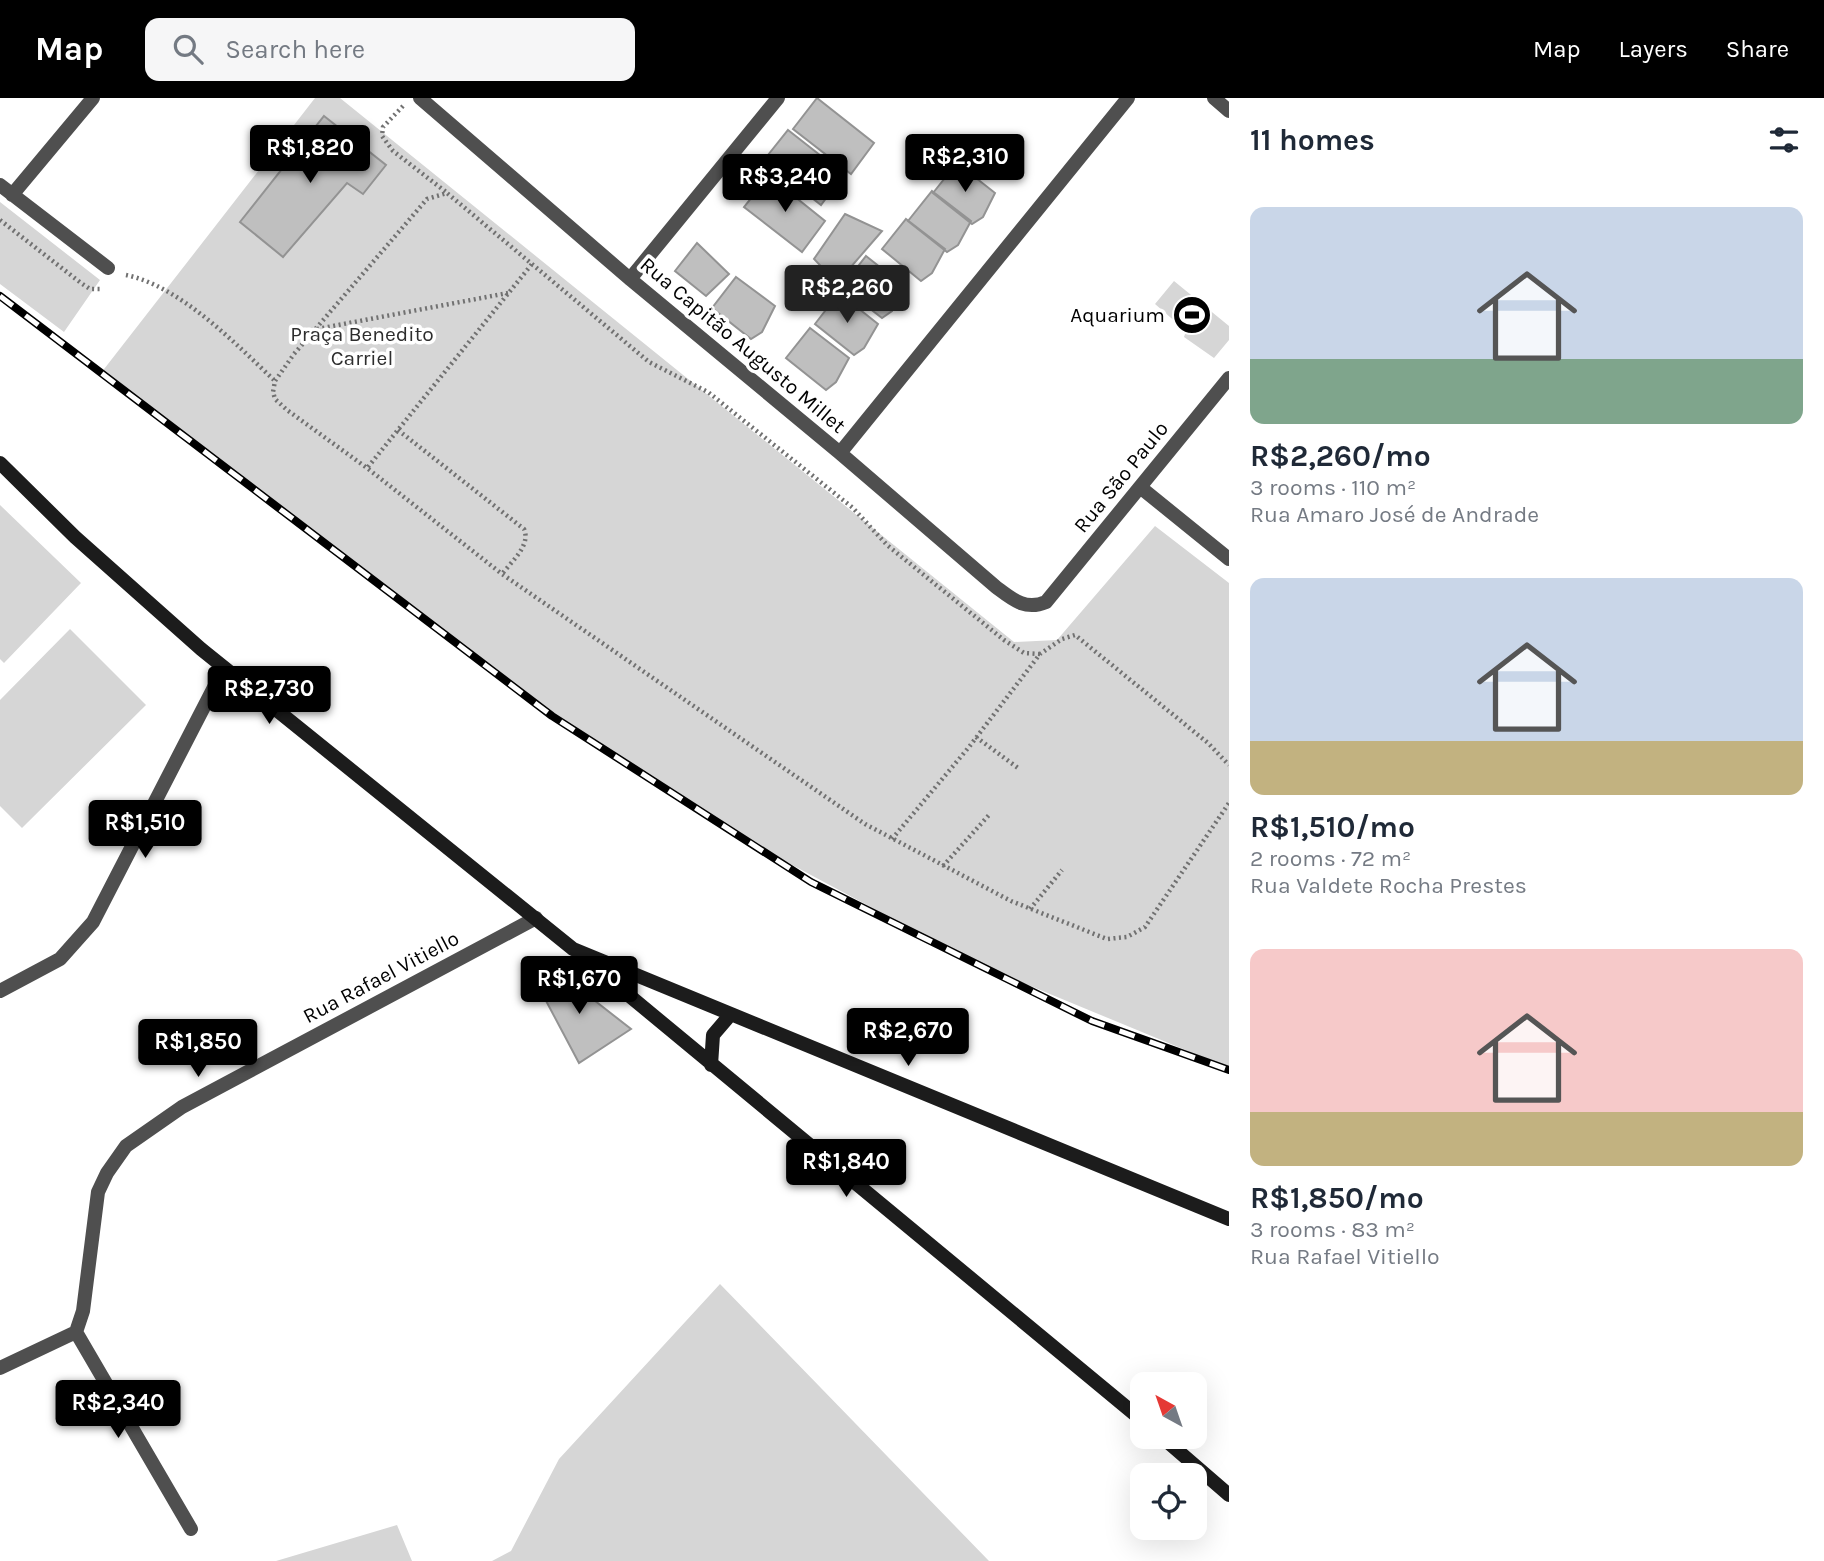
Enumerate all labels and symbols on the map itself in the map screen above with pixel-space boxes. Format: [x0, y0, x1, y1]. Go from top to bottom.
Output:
pin: R$1,820 [245, 126, 375, 185]
pin: R$2,310 [900, 134, 1030, 194]
pin: R$3,240 [720, 155, 850, 214]
street label: Rua Capitão Augusto Millet [636, 252, 850, 438]
pin: R$2,260 [782, 266, 912, 325]
sports icon: Aquarium [1171, 294, 1213, 336]
place label: Aquarium [1070, 303, 1165, 327]
park label: Praça Benedito Carriel [290, 322, 434, 370]
street label: Rua São Paulo [1069, 417, 1173, 537]
pin: R$2,730 [204, 666, 334, 726]
pin: R$1,510 [80, 800, 210, 860]
street label: Rua Rafael Vitiello [299, 926, 463, 1028]
pin: R$1,670 [514, 956, 644, 1016]
pin: R$2,670 [843, 1009, 973, 1068]
pin: R$1,850 [133, 1020, 263, 1079]
pin: R$1,840 [781, 1140, 911, 1199]
north arrow [1130, 1372, 1208, 1449]
pin: R$2,340 [53, 1380, 183, 1440]

